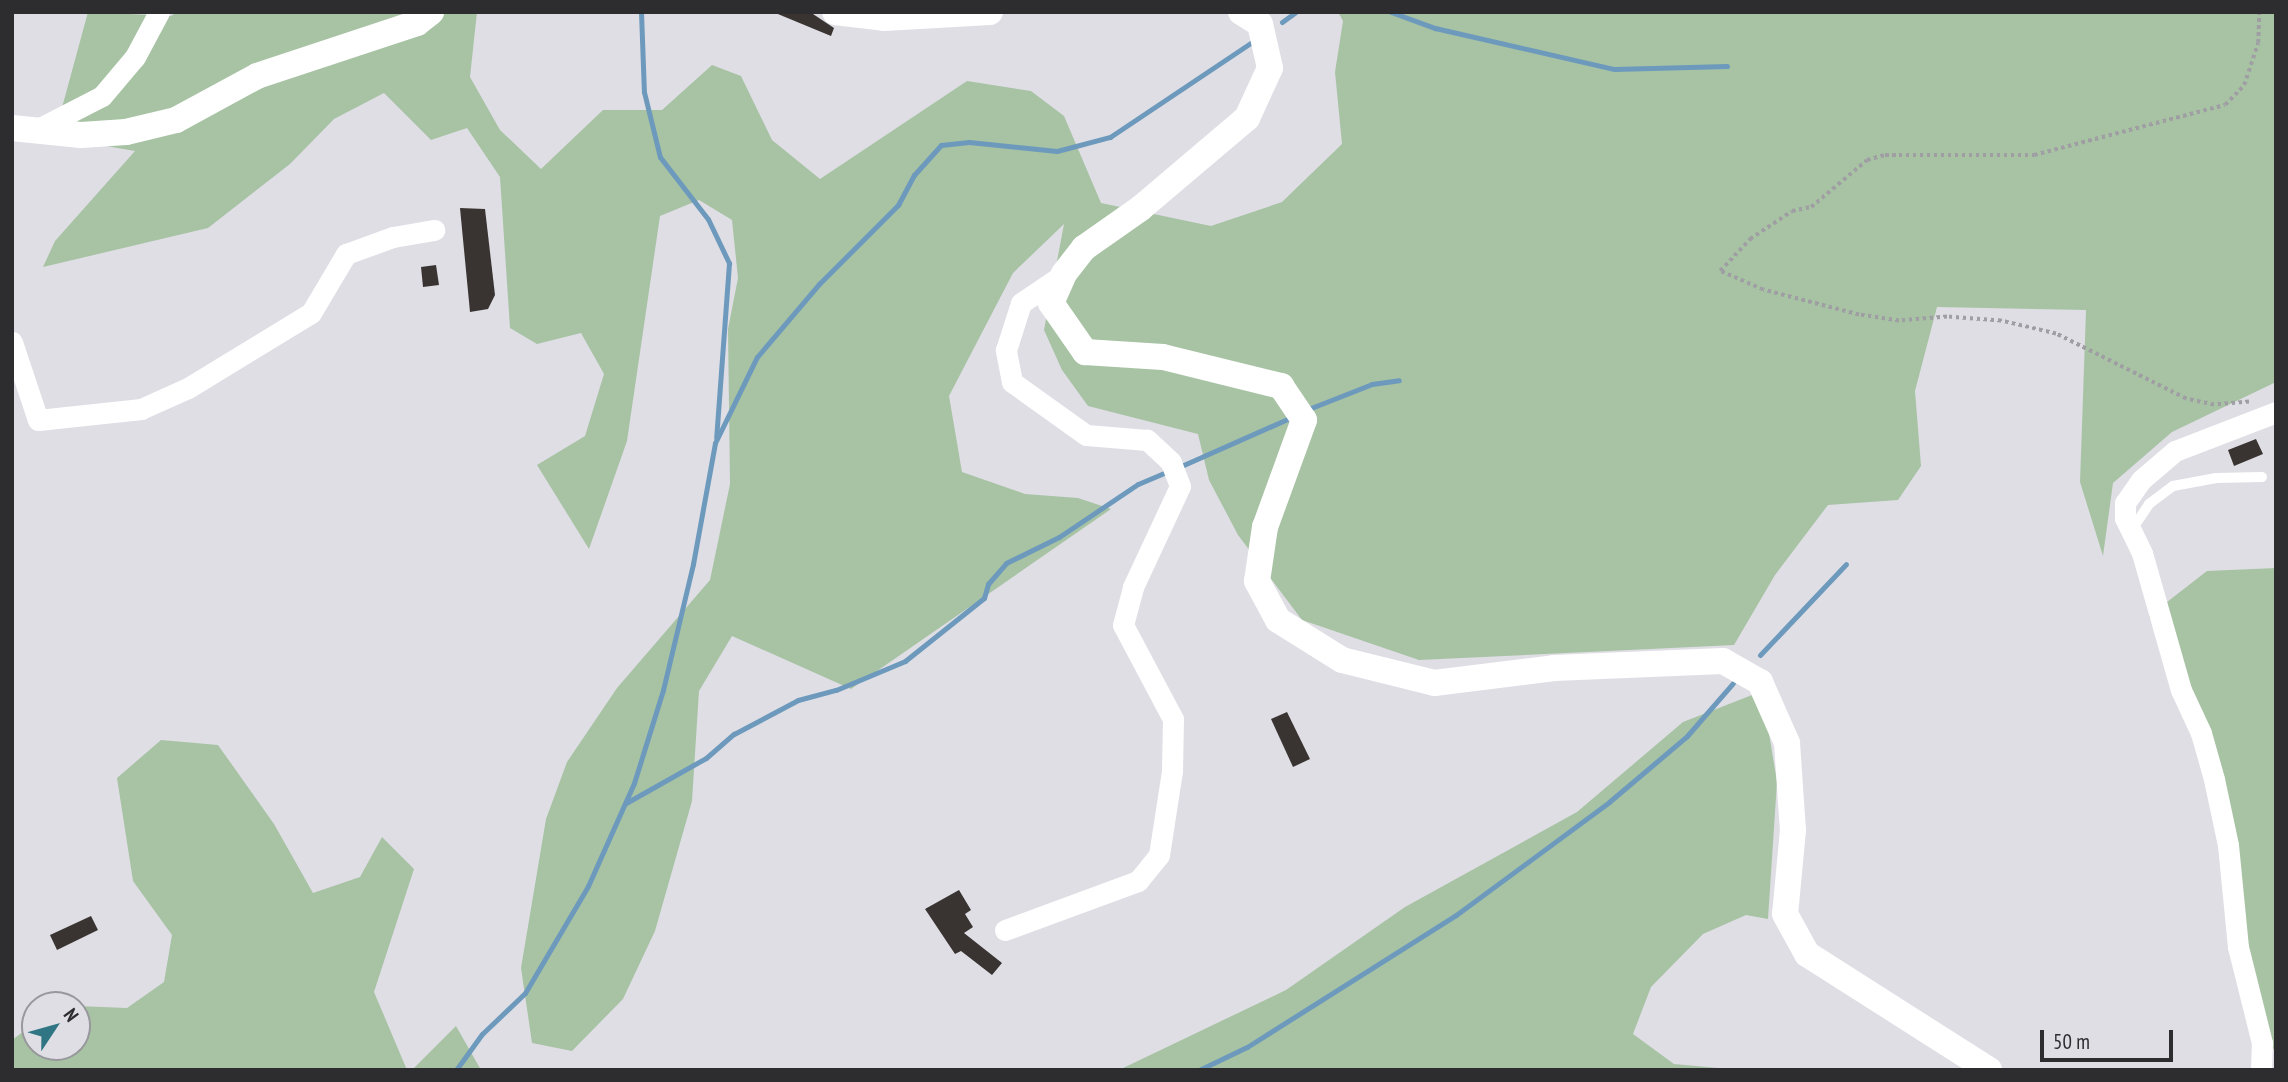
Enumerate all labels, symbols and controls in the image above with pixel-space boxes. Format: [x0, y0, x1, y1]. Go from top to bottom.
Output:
north arrow [21, 991, 91, 1061]
text: N [59, 1004, 84, 1026]
scale bar [2043, 1016, 2176, 1060]
text: 50 m [2053, 1028, 2090, 1055]

